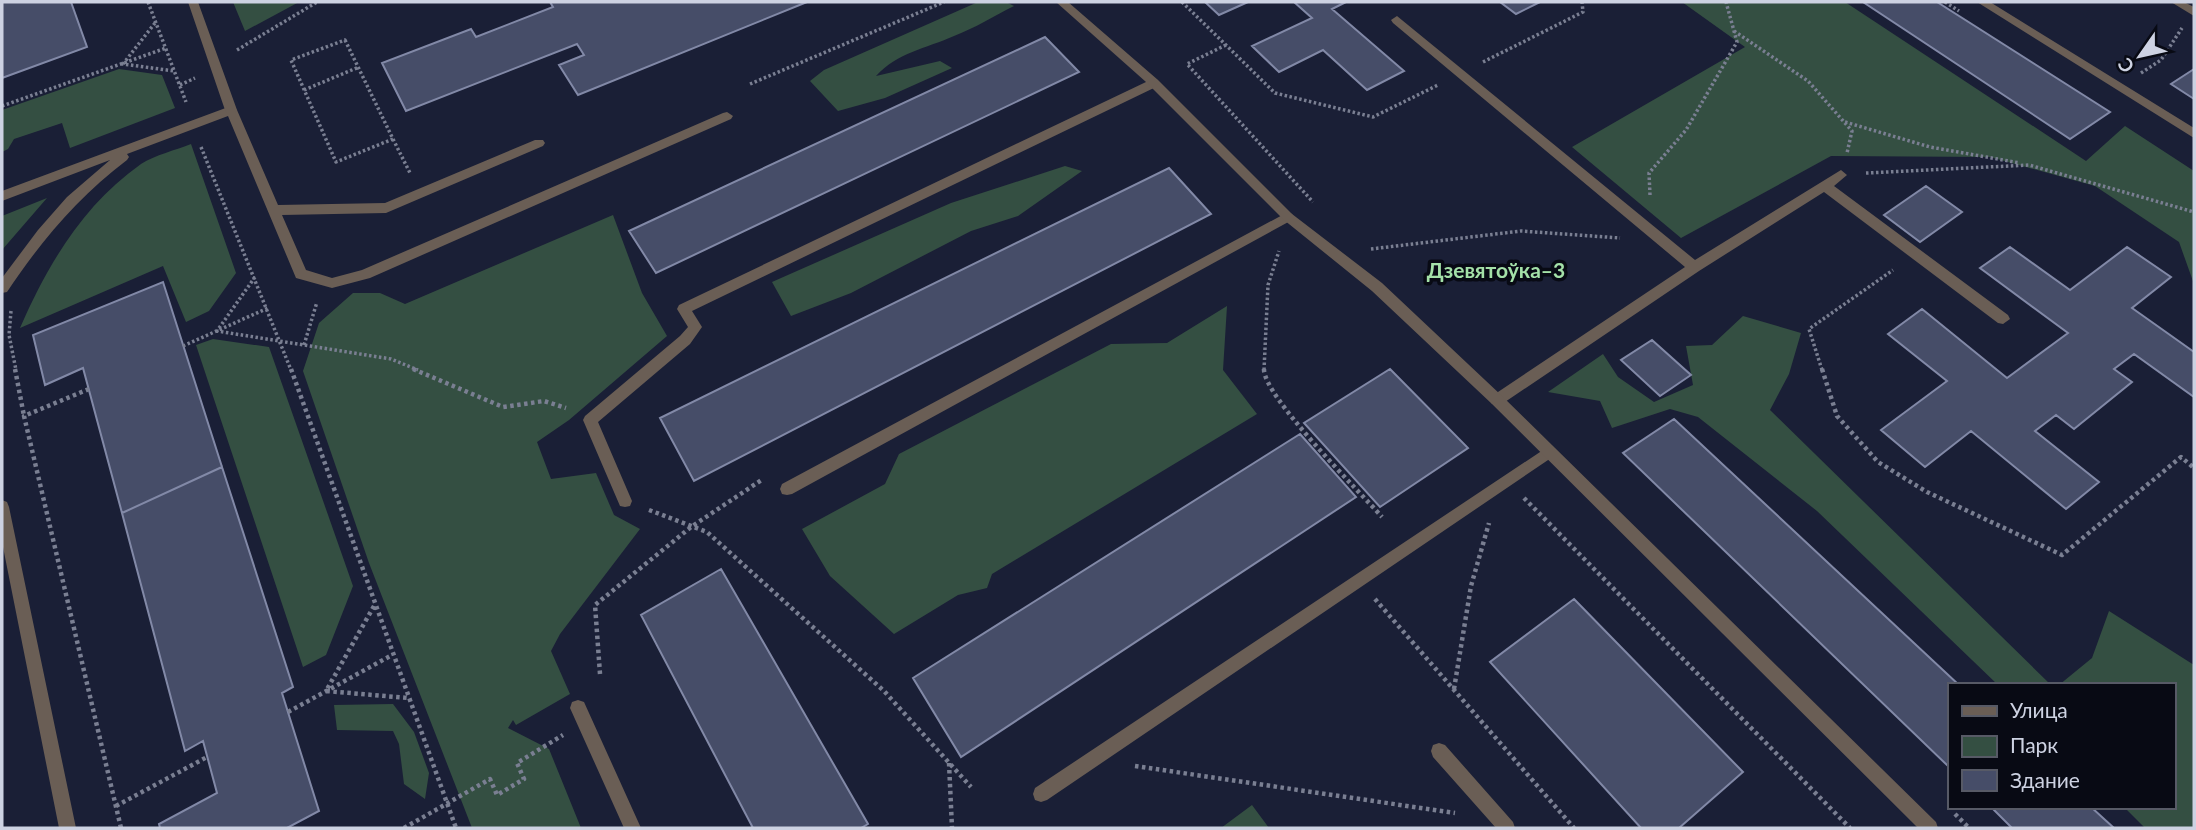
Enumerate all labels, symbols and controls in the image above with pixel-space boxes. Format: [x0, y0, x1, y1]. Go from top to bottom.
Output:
north arrow [2105, 21, 2175, 91]
text: С [2112, 54, 2139, 77]
district label: Дзевятоўка–3 [1427, 257, 1565, 282]
legend [1948, 683, 2175, 809]
text: Улица [2010, 697, 2068, 722]
text: Парк [2010, 732, 2058, 757]
text: Здание [2010, 767, 2080, 792]

